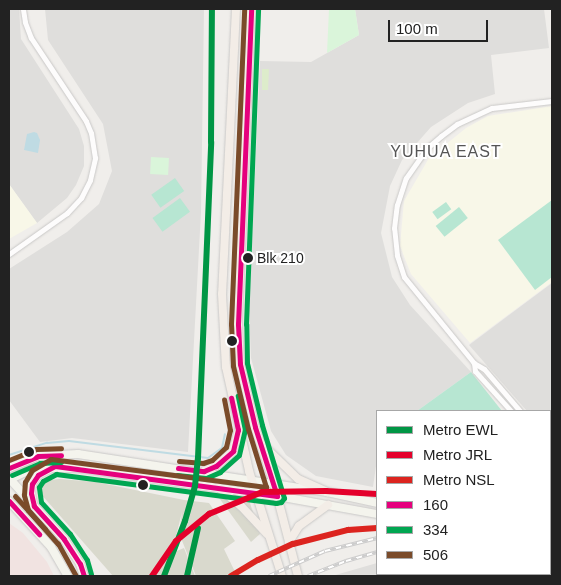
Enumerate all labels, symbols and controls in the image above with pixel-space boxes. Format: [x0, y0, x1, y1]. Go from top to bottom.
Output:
scale bar [391, 10, 491, 42]
text: 100 m [396, 20, 438, 37]
district label: YUHUA EAST [389, 142, 503, 162]
place label: Blk 210 [257, 250, 304, 266]
marker: Blk 210 [243, 253, 253, 263]
unlabelled marker [227, 336, 237, 346]
legend [376, 410, 551, 575]
text: Metro EWL [423, 421, 498, 438]
text: Metro JRL [423, 446, 492, 463]
unlabelled marker [24, 447, 34, 457]
text: Metro NSL [423, 471, 495, 488]
unlabelled marker [138, 480, 148, 490]
text: 160 [423, 496, 448, 513]
text: 334 [423, 521, 448, 538]
text: 506 [423, 546, 448, 563]

